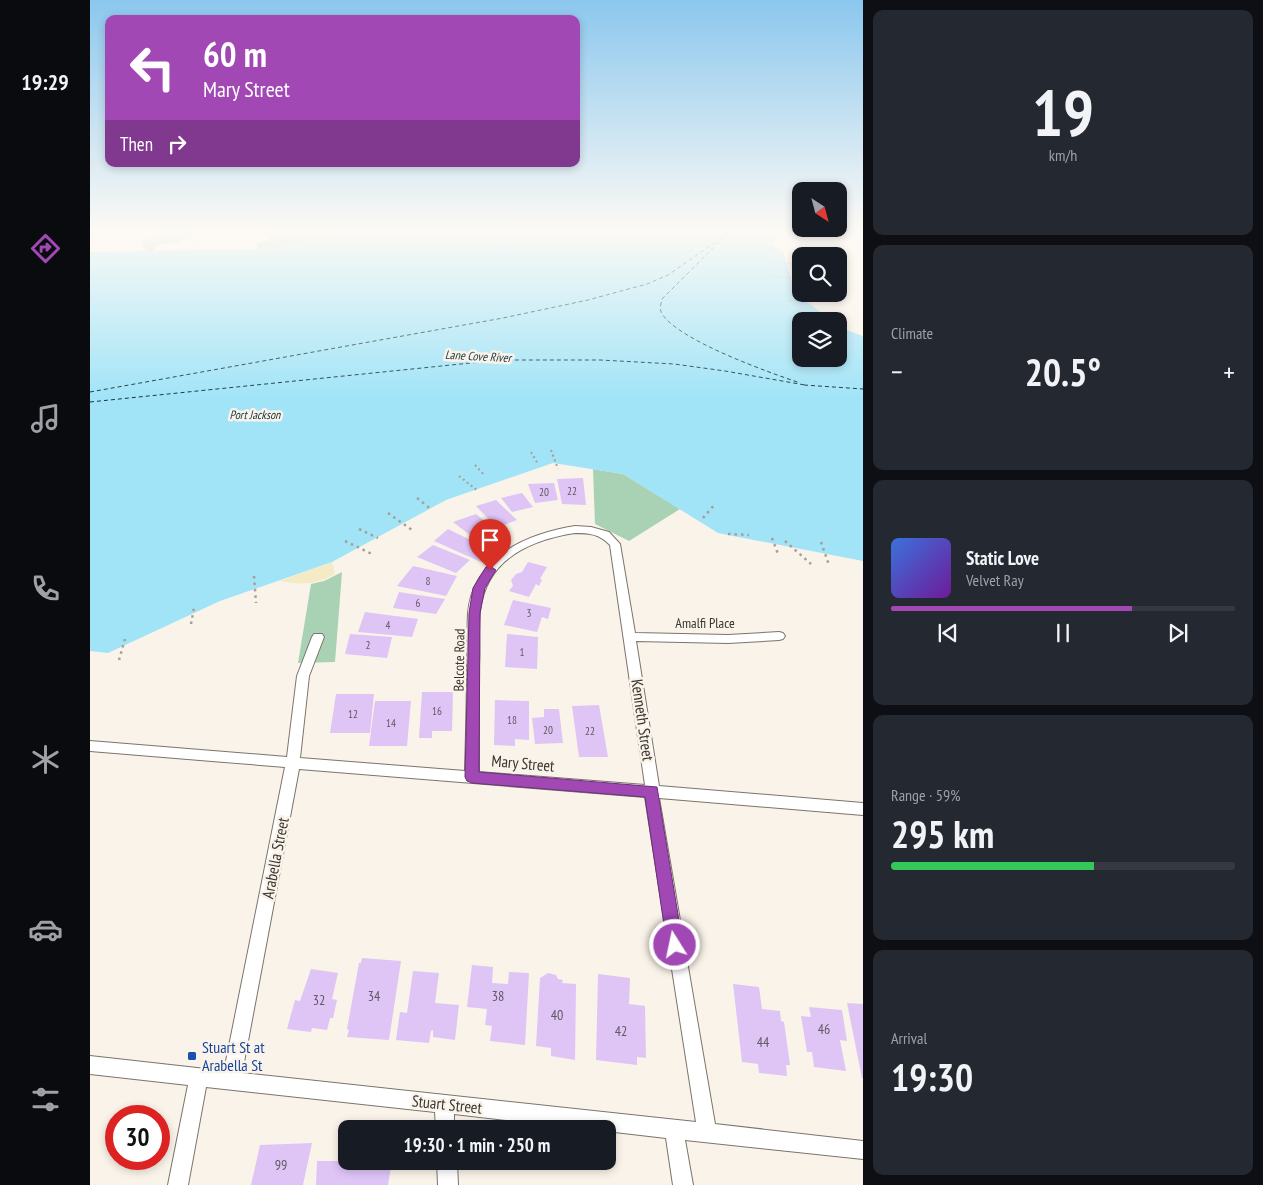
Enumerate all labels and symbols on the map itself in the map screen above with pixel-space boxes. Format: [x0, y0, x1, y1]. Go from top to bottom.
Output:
north arrow [792, 182, 848, 238]
water label: Lane Cove River [445, 347, 513, 365]
water label: Port Jackson [230, 407, 281, 422]
house number: 22 [567, 484, 577, 498]
house number: 20 [539, 485, 549, 499]
pin [469, 519, 511, 570]
house number: 8 [426, 574, 431, 588]
house number: 6 [416, 596, 421, 610]
house number: 3 [527, 606, 532, 620]
street label: Amalfi Place [675, 614, 735, 632]
house number: 4 [386, 618, 391, 632]
street label: Belcote Road [449, 628, 469, 692]
house number: 2 [366, 638, 371, 652]
house number: 1 [520, 645, 525, 659]
street label: Kenneth Street [627, 678, 659, 763]
house number: 16 [432, 704, 442, 718]
house number: 12 [348, 707, 358, 721]
house number: 18 [507, 713, 517, 727]
house number: 14 [386, 716, 396, 730]
house number: 20 [543, 723, 553, 737]
house number: 22 [585, 724, 595, 738]
street label: Mary Street [491, 750, 556, 776]
street label: Arabella Street [257, 815, 293, 900]
position arrow [648, 918, 700, 970]
house number: 34 [368, 987, 381, 1005]
house number: 38 [492, 987, 504, 1005]
house number: 32 [313, 991, 325, 1009]
house number: 40 [551, 1006, 563, 1024]
house number: 46 [818, 1020, 830, 1038]
house number: 42 [615, 1022, 627, 1040]
house number: 44 [757, 1033, 770, 1051]
place label: Stuart St at Arabella St [202, 1037, 265, 1075]
marker: Stuart St at Arabella St [186, 1050, 198, 1062]
street label: Stuart Street [411, 1090, 484, 1118]
speed limit sign: 30 [105, 1105, 170, 1170]
house number: 99 [275, 1156, 287, 1174]

